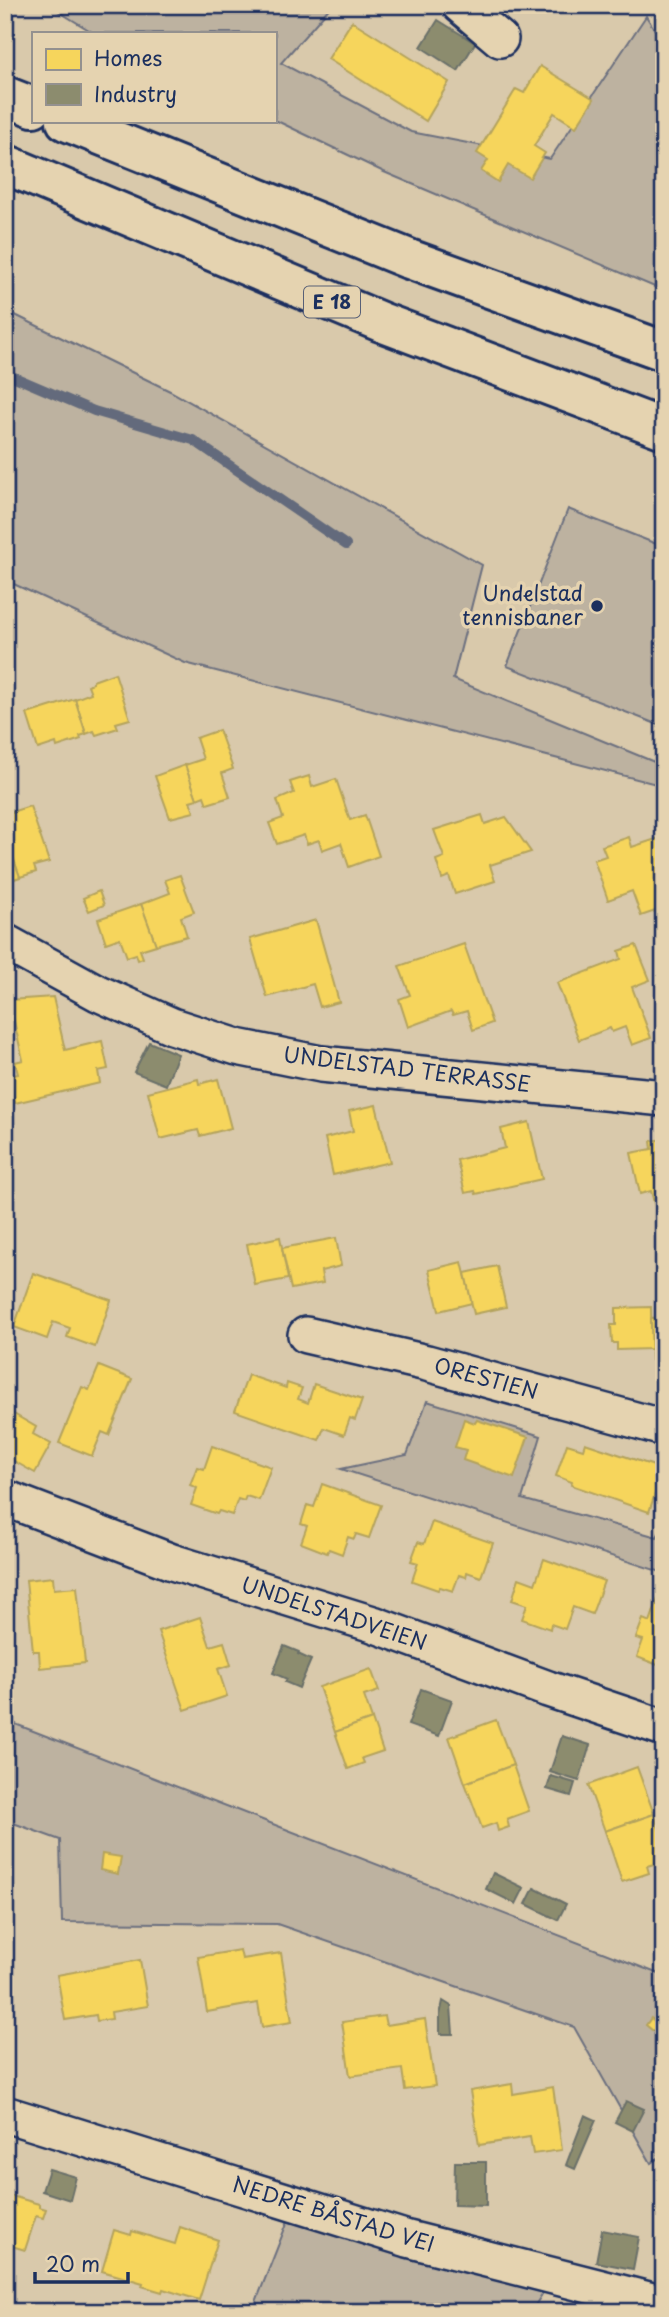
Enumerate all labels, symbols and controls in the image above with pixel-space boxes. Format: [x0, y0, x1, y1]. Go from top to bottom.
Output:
legend [32, 32, 276, 122]
text: Homes [94, 41, 162, 73]
text: Industry [94, 77, 177, 109]
road number: E 18 [304, 286, 360, 318]
place label: Undelstad tennisbaner [462, 576, 583, 632]
marker: Undelstad tennisbaner [589, 598, 605, 614]
street label: UNDELSTAD TERRASSE [282, 1037, 533, 1099]
street label: ORESTIEN [431, 1348, 542, 1406]
street label: UNDELSTADVEIEN [238, 1567, 432, 1657]
street label: NEDRE BÅSTAD VEI [229, 2167, 439, 2259]
scale bar [35, 2240, 128, 2284]
text: 20 m [46, 2247, 100, 2279]

